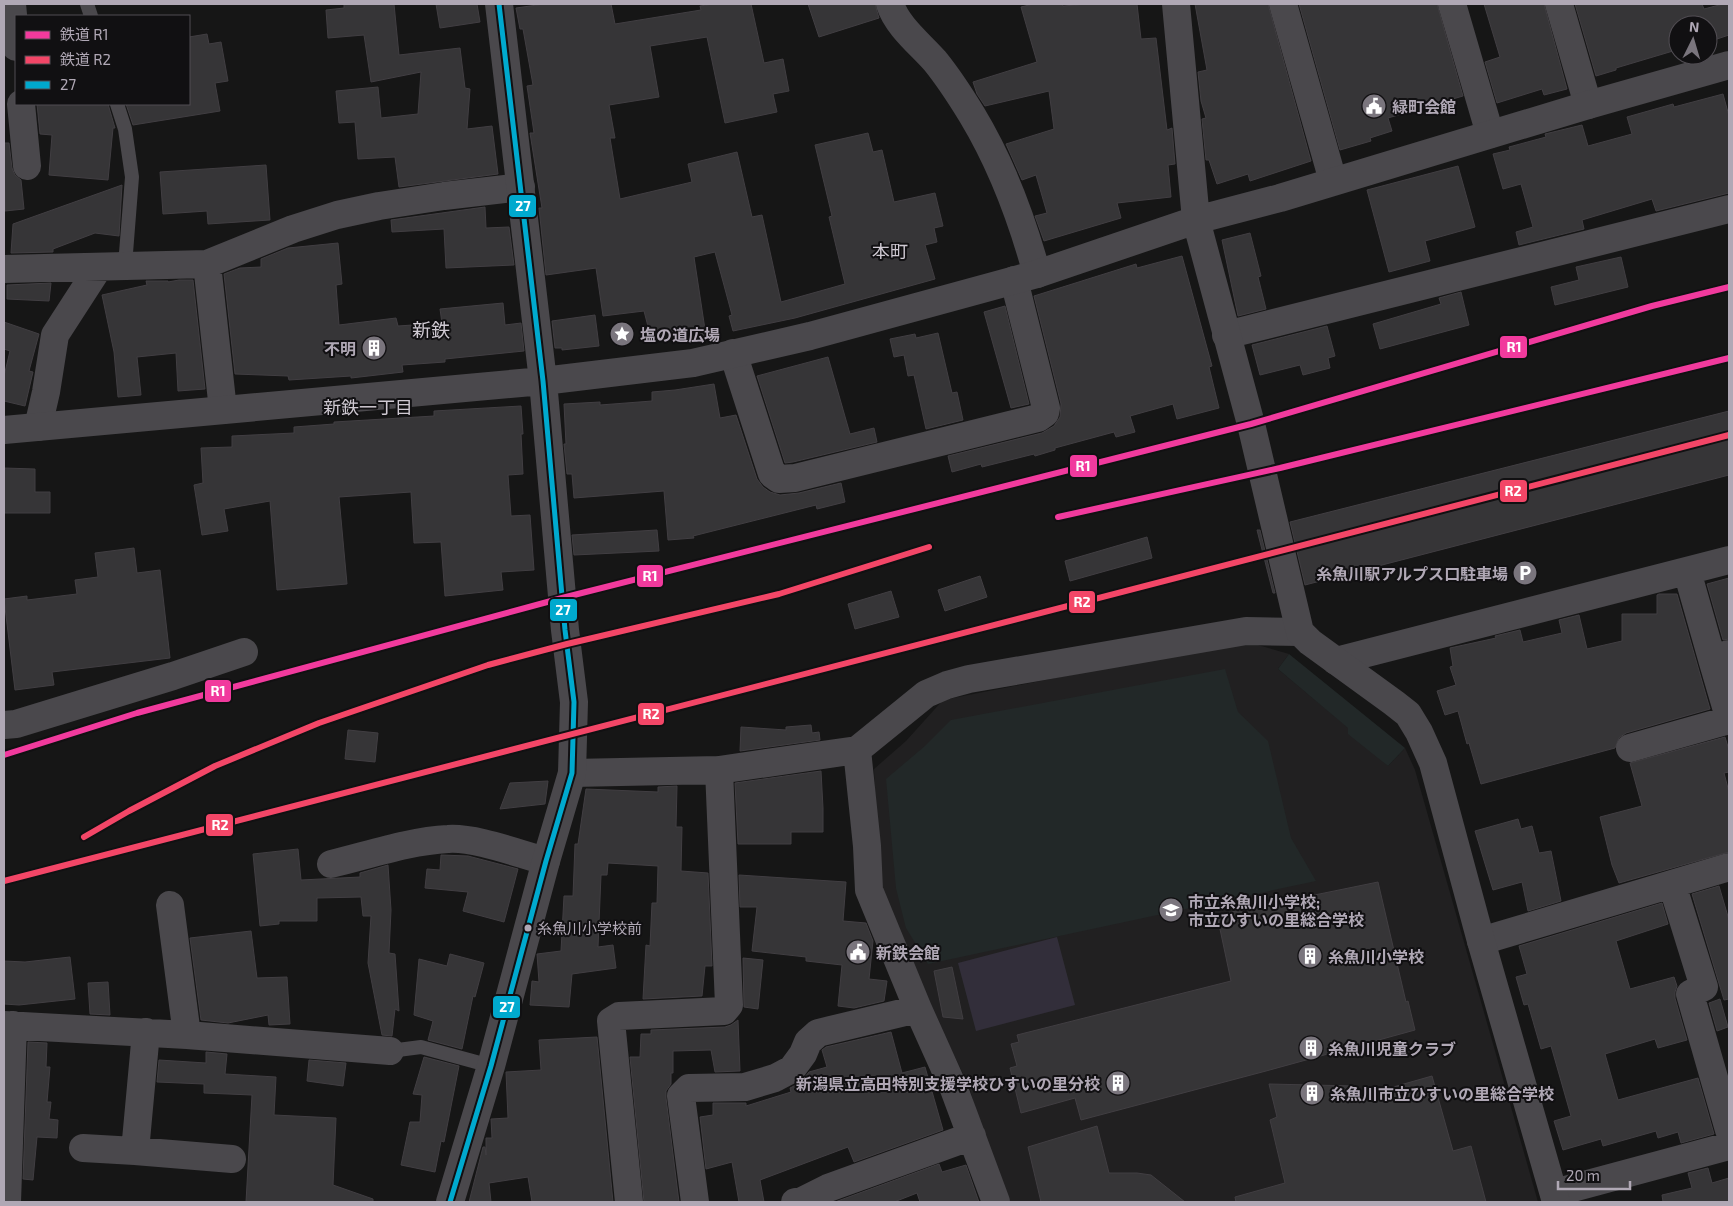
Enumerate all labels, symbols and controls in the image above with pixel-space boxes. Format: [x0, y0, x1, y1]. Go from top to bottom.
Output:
legend [15, 15, 190, 105]
north arrow [1668, 15, 1718, 65]
text: N [1688, 18, 1700, 35]
text: 鉄道 R1 [60, 25, 109, 43]
text: 鉄道 R2 [60, 50, 111, 68]
text: 27 [60, 75, 76, 93]
public building icon: 緑町会館 [1361, 93, 1387, 119]
place label: 緑町会館 [1392, 97, 1456, 116]
line badge: 27 [508, 194, 537, 218]
text: 27 [515, 197, 531, 214]
district label: 本町 [872, 240, 908, 262]
district label: 新鉄 [412, 318, 450, 341]
place icon: 塩の道広場 [609, 321, 635, 347]
place label: 塩の道広場 [640, 325, 720, 344]
building icon: 不明 [361, 335, 387, 361]
line badge: R1 [1499, 335, 1528, 359]
text: R1 [1506, 338, 1522, 355]
place label: 不明 [324, 339, 356, 358]
district label: 新鉄一丁目 [323, 396, 413, 418]
line badge: R1 [1069, 454, 1098, 478]
text: R1 [1075, 457, 1091, 474]
line badge: R2 [1499, 479, 1528, 503]
text: R2 [1504, 482, 1522, 499]
parking icon: 糸魚川駅アルプス口駐車場 [1512, 560, 1538, 586]
line badge: R1 [636, 564, 664, 588]
place label: 糸魚川駅アルプス口駐車場 [1316, 564, 1508, 583]
text: R1 [642, 567, 658, 584]
line badge: R2 [1068, 590, 1096, 614]
text: R2 [1073, 593, 1091, 610]
line badge: 27 [549, 598, 578, 622]
text: 27 [555, 601, 571, 618]
line badge: R1 [204, 679, 232, 703]
text: R1 [210, 682, 226, 699]
line badge: R2 [637, 702, 665, 726]
text: R2 [642, 705, 660, 722]
line badge: R2 [205, 813, 234, 837]
text: R2 [211, 816, 229, 833]
place label: 市立糸魚川小学校; 市立ひすいの里総合学校 [1188, 892, 1364, 929]
school or university icon: 市立糸魚川小学校; 市立ひすいの里総合学校 [1158, 897, 1184, 923]
place label: 糸魚川小学校前 [537, 919, 642, 937]
marker: 糸魚川小学校前 [523, 923, 533, 933]
public building icon: 新鉄会館 [845, 939, 871, 965]
place label: 新鉄会館 [876, 943, 940, 962]
building icon: 糸魚川小学校 [1297, 943, 1323, 969]
place label: 糸魚川小学校 [1328, 947, 1424, 966]
line badge: 27 [492, 995, 521, 1019]
text: 27 [499, 998, 515, 1015]
building icon: 糸魚川児童クラブ [1298, 1035, 1324, 1061]
place label: 糸魚川児童クラブ [1328, 1039, 1456, 1058]
building icon: 新潟県立高田特別支援学校ひすいの里分校 [1105, 1070, 1131, 1096]
place label: 新潟県立高田特別支援学校ひすいの里分校 [796, 1074, 1100, 1093]
building icon: 糸魚川市立ひすいの里総合学校 [1299, 1080, 1325, 1106]
place label: 糸魚川市立ひすいの里総合学校 [1330, 1084, 1554, 1103]
scale bar [1558, 1158, 1630, 1190]
text: 20 m [1566, 1166, 1600, 1184]

